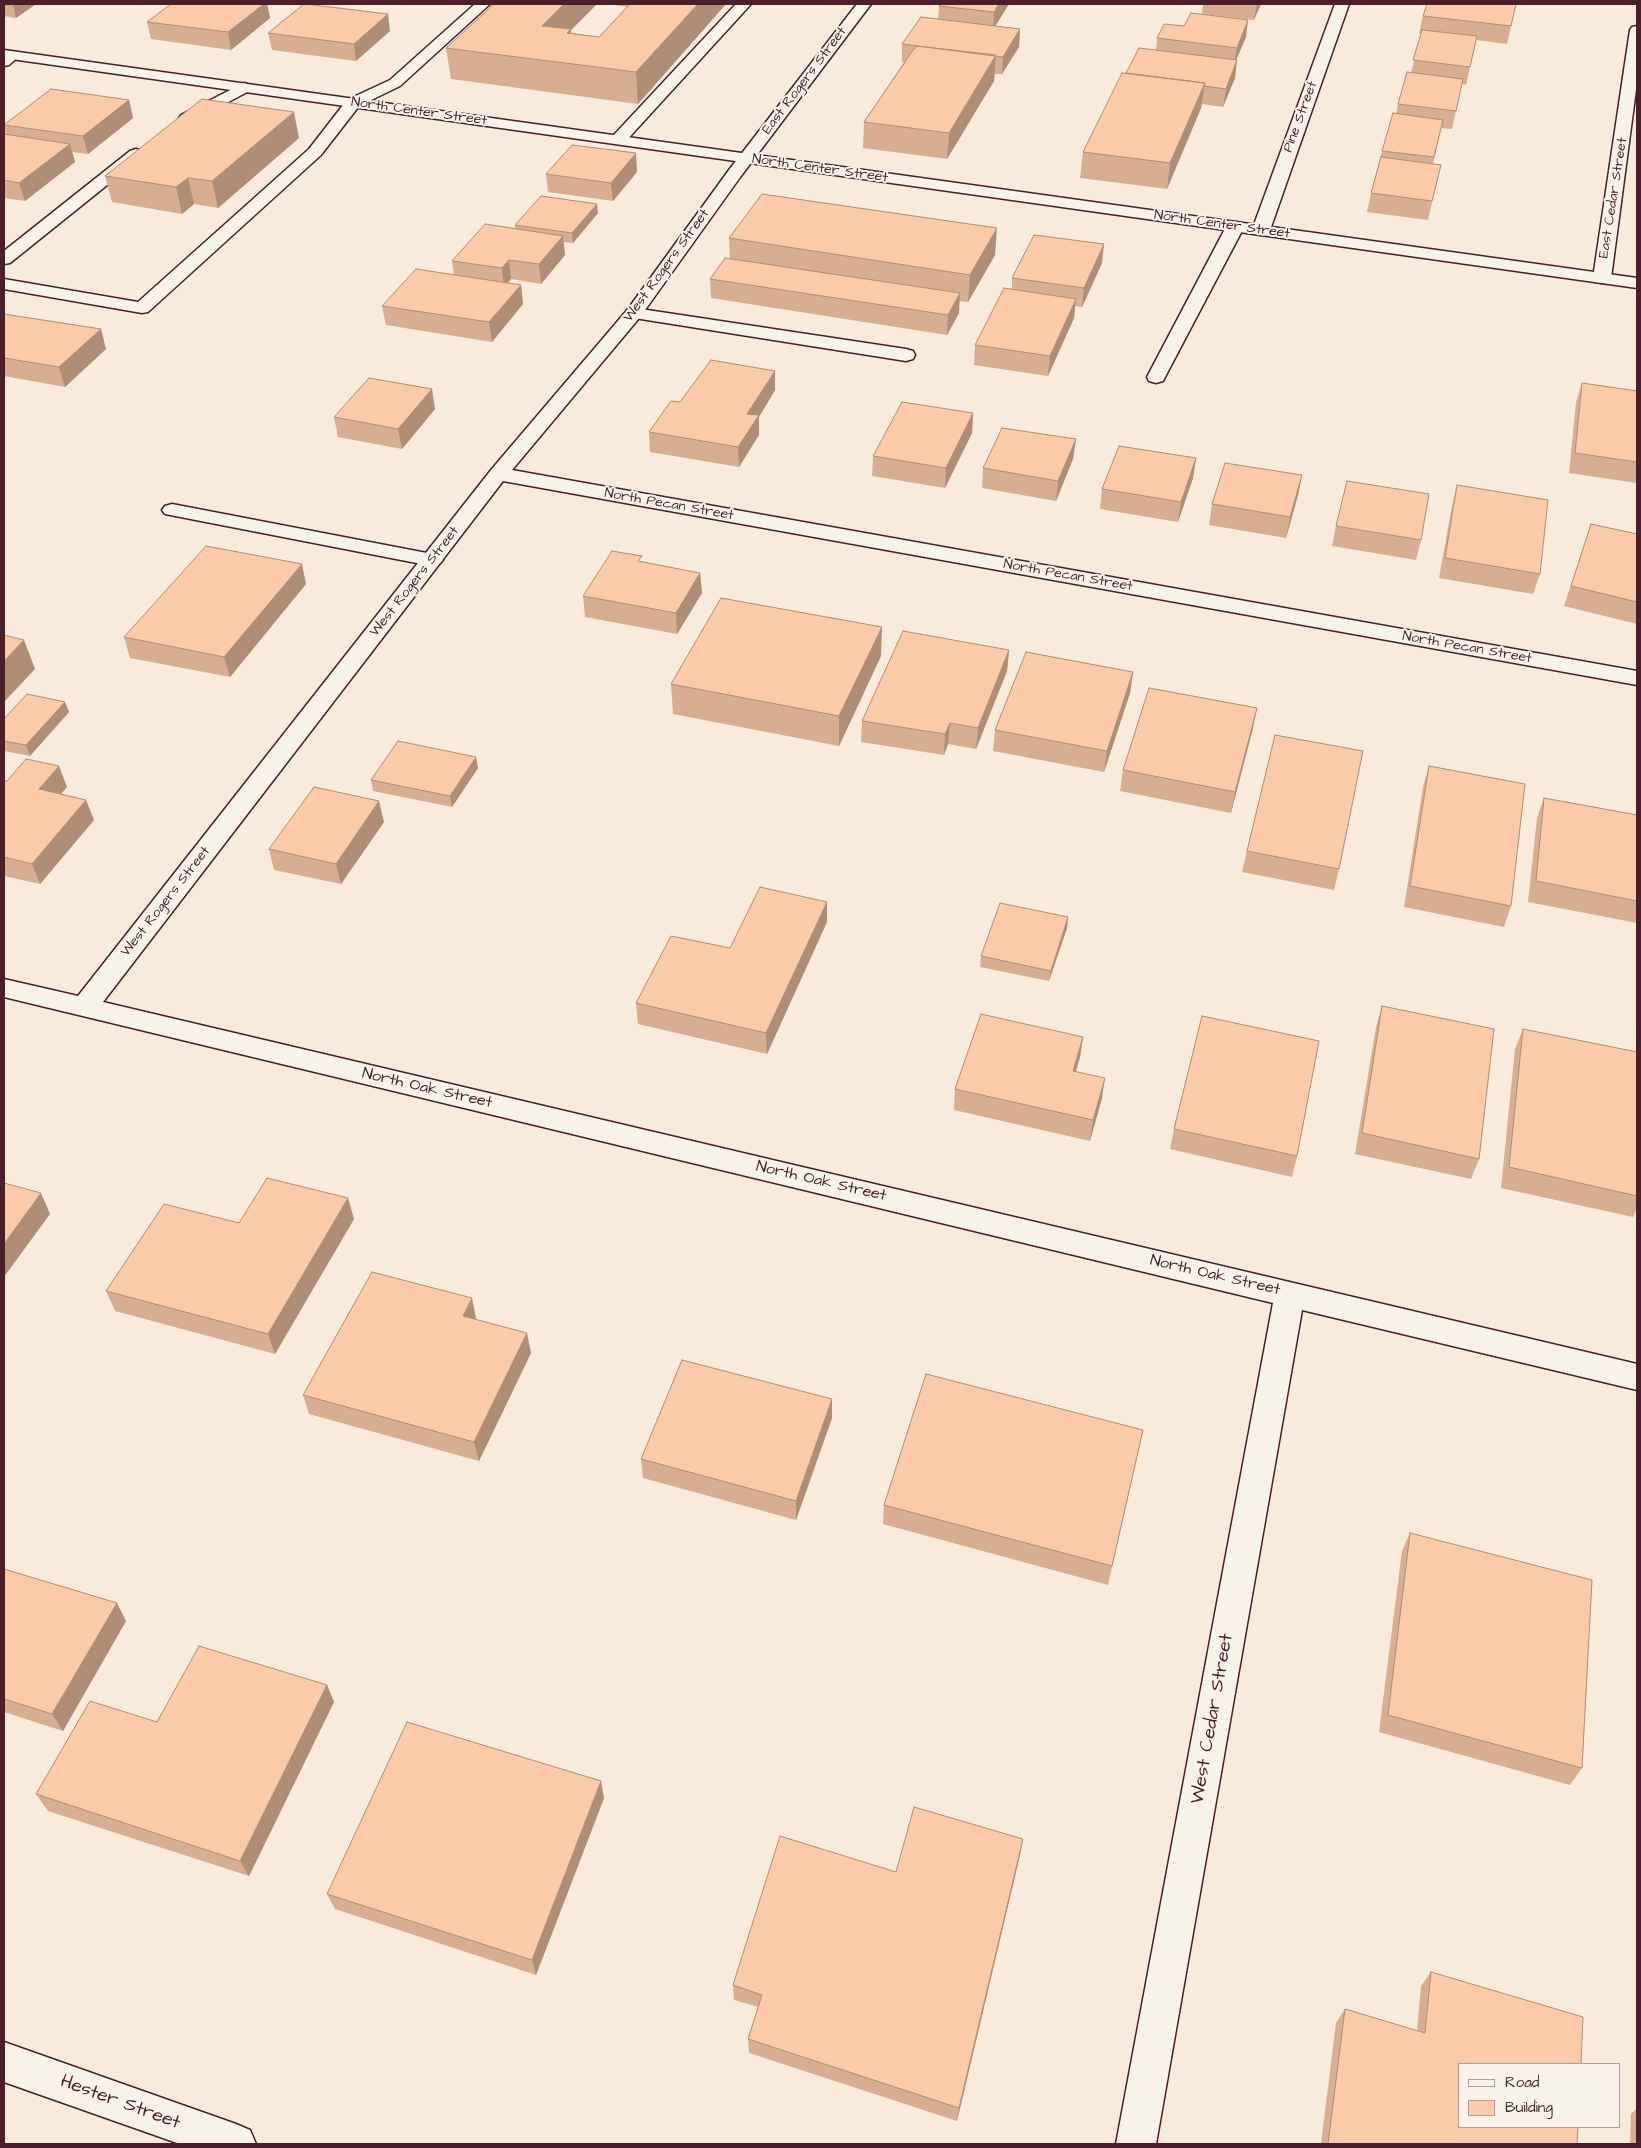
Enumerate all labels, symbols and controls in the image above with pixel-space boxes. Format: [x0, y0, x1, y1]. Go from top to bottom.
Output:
street label: East Rogers Street [759, 24, 851, 138]
street label: Pine Street [1280, 79, 1322, 155]
street label: North Center Street [350, 94, 488, 130]
street label: East Cedar Street [1596, 136, 1632, 260]
street label: North Center Street [751, 151, 889, 187]
street label: West Rogers Street [620, 206, 714, 326]
street label: North Center Street [1153, 207, 1291, 243]
street label: North Pecan Street [603, 485, 735, 525]
street label: West Rogers Street [367, 524, 463, 640]
street label: North Pecan Street [1002, 556, 1134, 596]
street label: North Pecan Street [1401, 628, 1533, 668]
street label: West Rogers Street [118, 844, 214, 960]
street label: North Oak Street [360, 1065, 494, 1113]
street label: North Oak Street [754, 1158, 888, 1206]
street label: North Oak Street [1148, 1252, 1282, 1300]
street label: West Cedar Street [1187, 1632, 1239, 1806]
legend [1458, 2063, 1621, 2128]
street label: Hester Street [57, 2071, 183, 2135]
text: Road [1505, 2072, 1539, 2093]
text: Building [1505, 2097, 1553, 2118]

